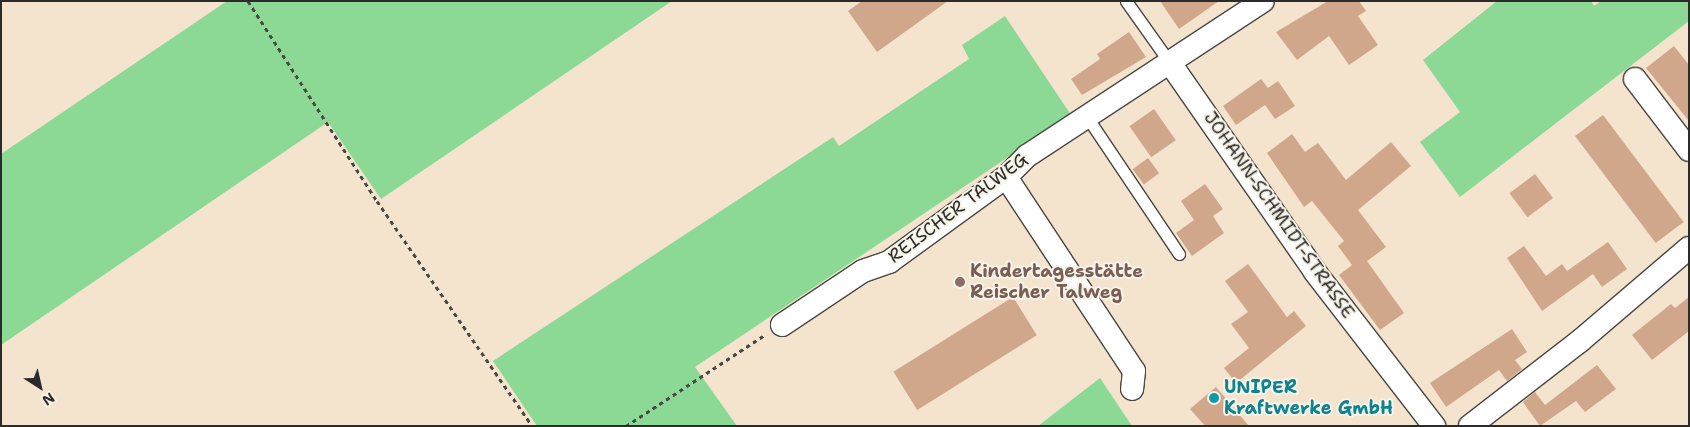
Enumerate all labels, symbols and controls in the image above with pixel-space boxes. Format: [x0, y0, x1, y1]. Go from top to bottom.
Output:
street label: JOHANN-SCHMIDT-STRASSE [1199, 107, 1359, 323]
street label: REISCHER TALWEG [884, 148, 1032, 268]
place label: Kindertagesstätte Reischer Talweg [970, 261, 1143, 304]
marker: Kindertagesstätte Reischer Talweg [954, 276, 966, 288]
north arrow [15, 362, 65, 412]
place label: UNIPER Kraftwerke GmbH [1224, 377, 1393, 419]
text: N [39, 389, 58, 410]
marker: UNIPER Kraftwerke GmbH [1208, 392, 1220, 404]

